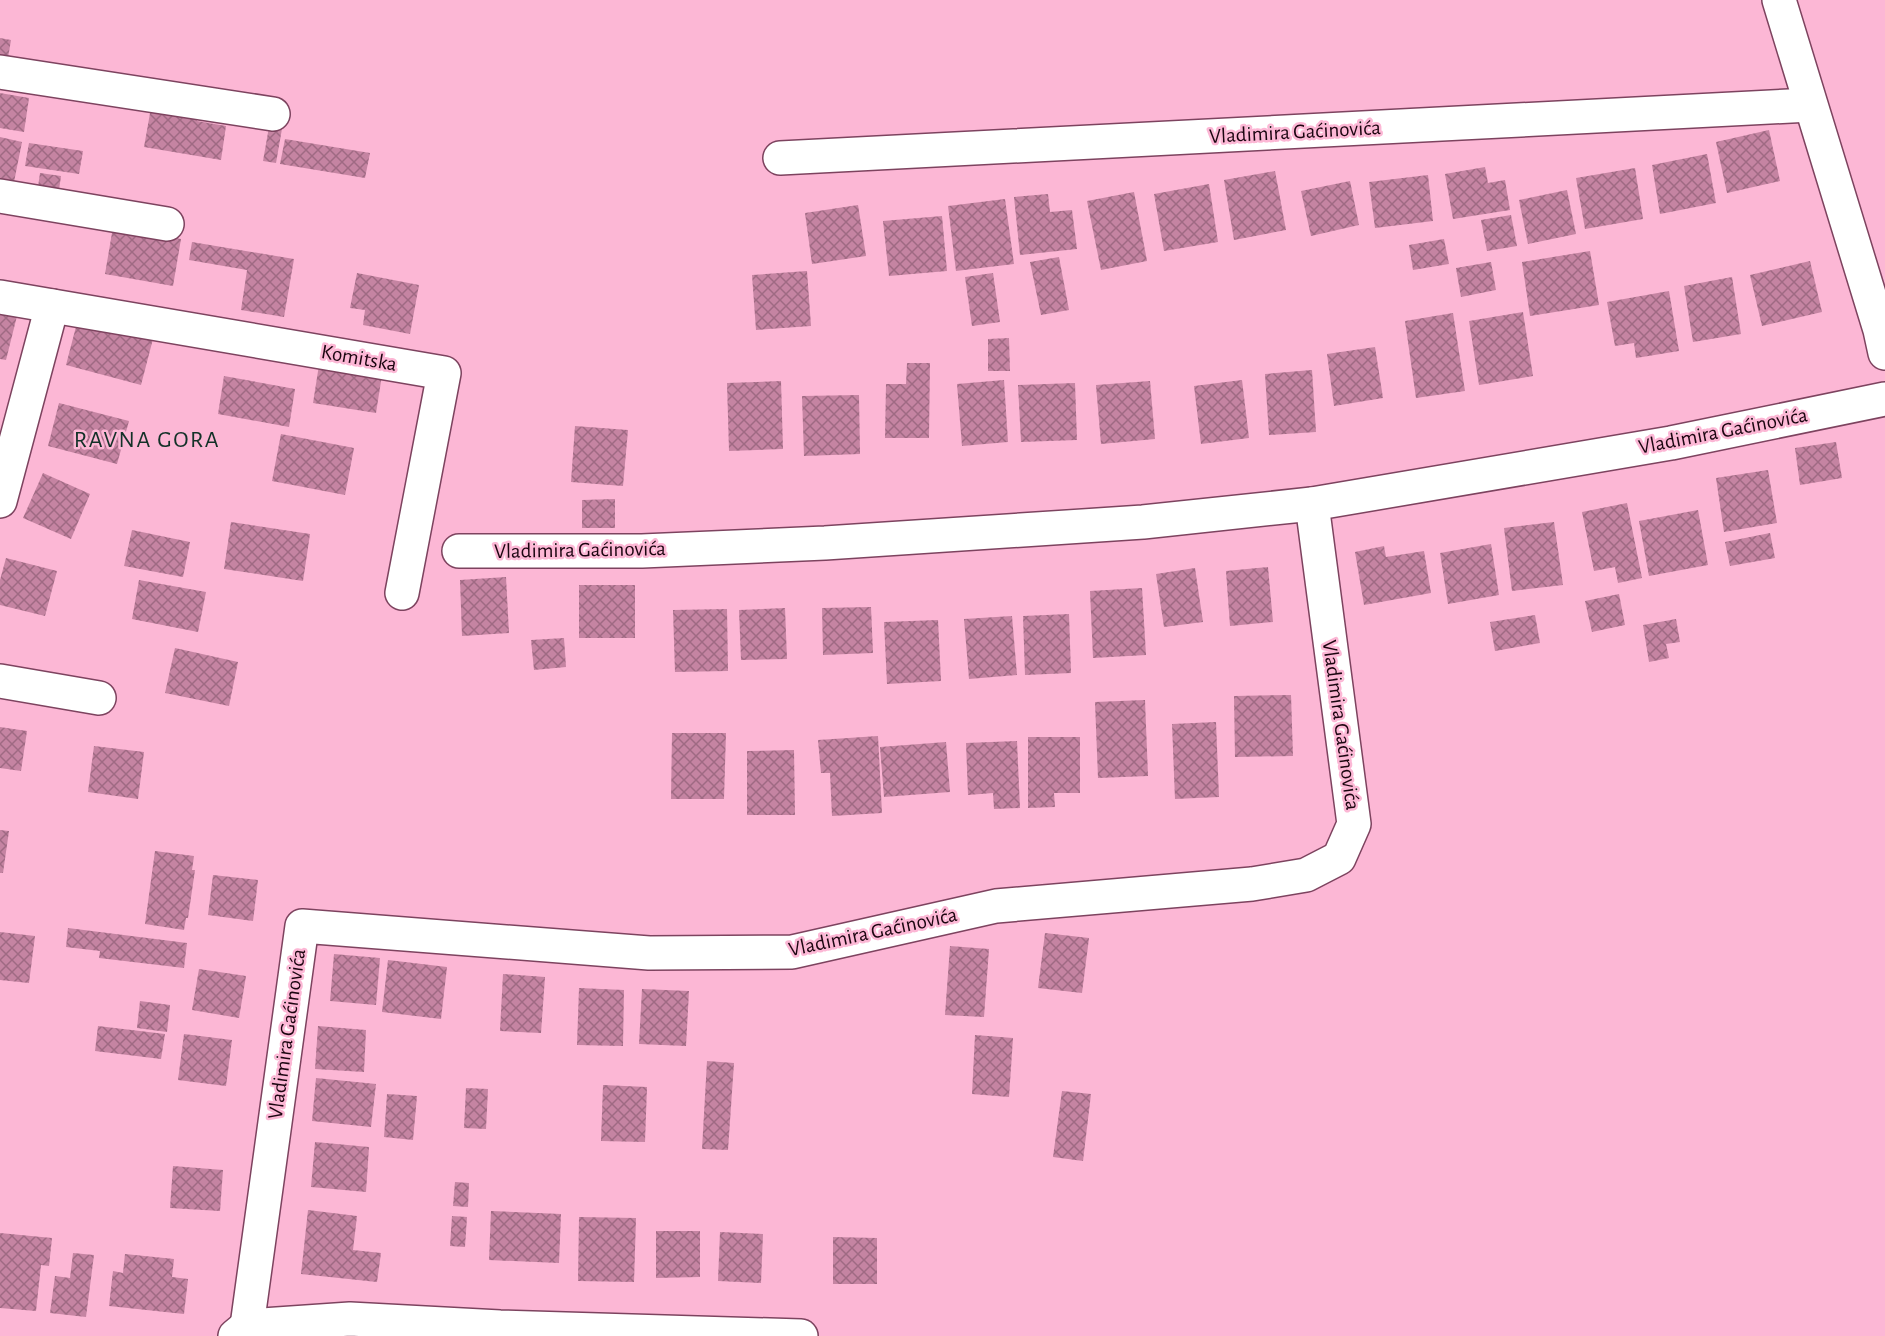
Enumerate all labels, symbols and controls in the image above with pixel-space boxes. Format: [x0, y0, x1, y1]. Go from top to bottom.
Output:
street label: Vladimira Gaćinovića [1209, 117, 1382, 147]
street label: Komitska [320, 341, 399, 375]
street label: Vladimira Gaćinovića [1637, 404, 1810, 458]
district label: RAVNA GORA [74, 428, 220, 452]
street label: Vladimira Gaćinovića [494, 538, 666, 562]
street label: Vladimira Gaćinovića [1319, 639, 1363, 812]
street label: Vladimira Gaćinovića [787, 904, 959, 960]
street label: Vladimira Gaćinovića [265, 947, 309, 1120]

